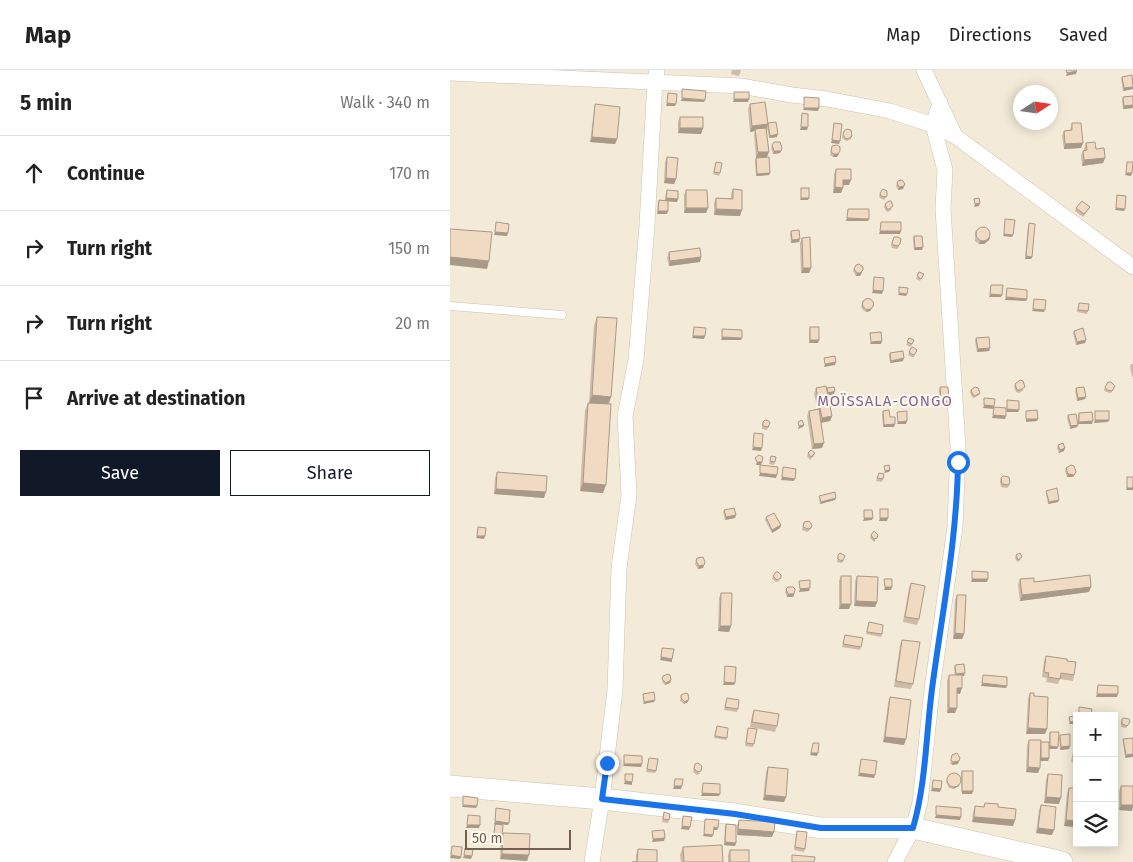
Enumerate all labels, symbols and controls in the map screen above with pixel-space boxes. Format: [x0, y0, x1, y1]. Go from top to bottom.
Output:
text: Map [25, 21, 71, 49]
text: Map [886, 24, 921, 46]
text: Directions [949, 24, 1031, 46]
text: Saved [1059, 24, 1108, 46]
north arrow [1013, 85, 1058, 130]
text: 5 min [20, 90, 72, 116]
text: Walk · 340 m [340, 93, 430, 112]
icon: ahead [20, 159, 48, 187]
text: Continue [67, 162, 145, 185]
text: 170 m [389, 164, 430, 183]
icon: right [20, 234, 48, 262]
text: Turn right [67, 237, 152, 260]
text: 150 m [388, 239, 430, 258]
icon: right [20, 309, 48, 337]
text: Turn right [67, 312, 152, 335]
text: 20 m [395, 314, 430, 333]
icon: arrive [20, 384, 48, 412]
text: Arrive at destination [67, 387, 246, 410]
district label: MOÏSSALA-CONGO [817, 392, 953, 410]
button: Save [20, 450, 220, 496]
button: Share [230, 450, 430, 496]
route start [947, 451, 970, 474]
map controls [1073, 712, 1118, 847]
button: + [1073, 712, 1118, 757]
route end [596, 752, 619, 775]
button: − [1073, 757, 1118, 802]
button: layers [1073, 802, 1118, 847]
scale bar [465, 827, 571, 850]
text: 50 m [472, 830, 503, 847]

